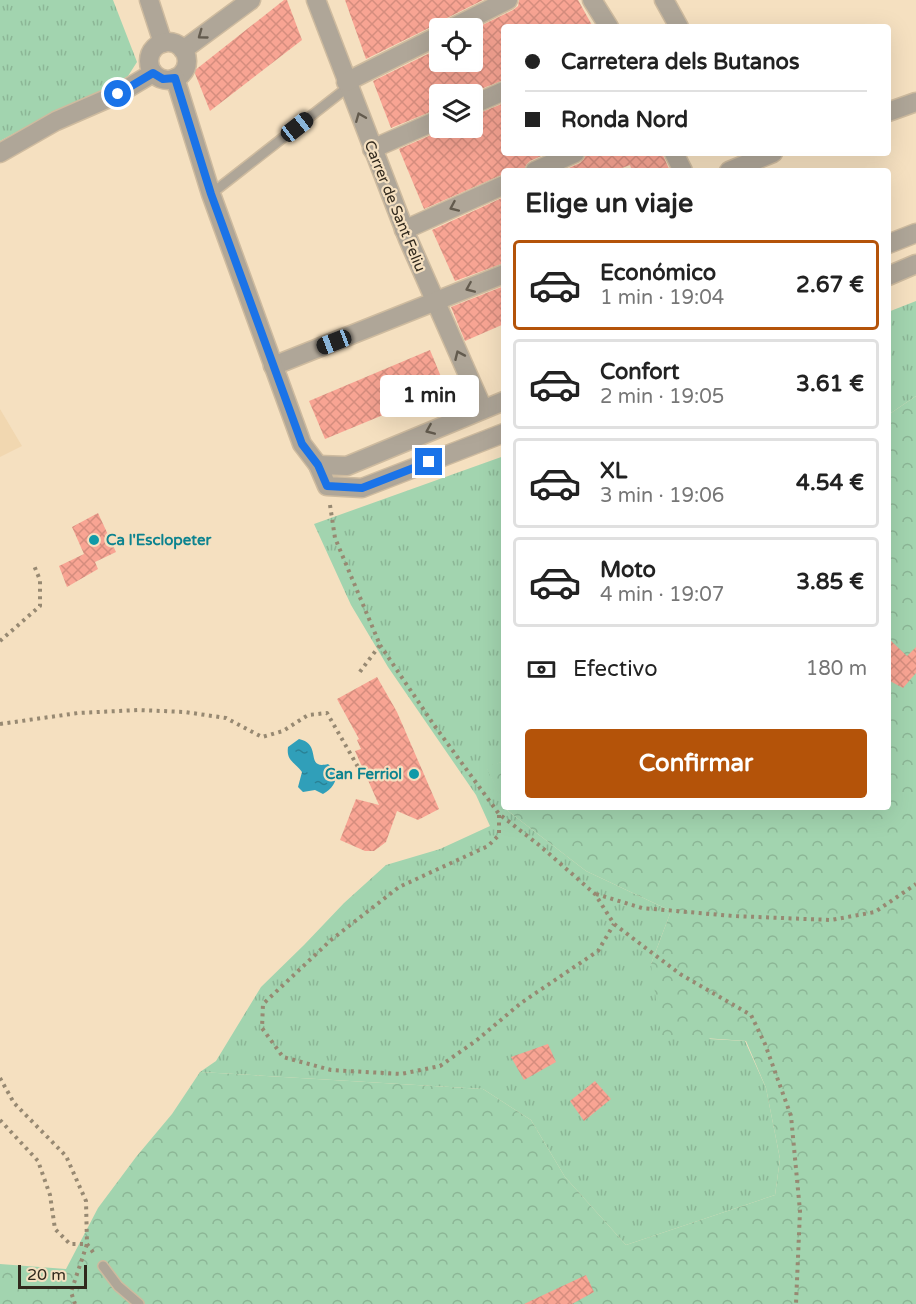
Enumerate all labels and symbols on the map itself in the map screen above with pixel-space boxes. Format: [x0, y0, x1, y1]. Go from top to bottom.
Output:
one-way arrow [198, 28, 209, 39]
route start [104, 80, 131, 107]
car [277, 109, 317, 145]
one-way arrow [355, 112, 367, 123]
street label: Carrer de Sant Feliu [360, 138, 430, 274]
one-way arrow [450, 200, 461, 212]
one-way arrow [465, 281, 476, 293]
car [314, 327, 354, 357]
one-way arrow [454, 351, 466, 362]
callout: 1 min [380, 375, 478, 417]
one-way arrow [426, 423, 437, 435]
route end [415, 448, 442, 475]
place label: Ca l'Esclopeter [106, 531, 211, 550]
marker: Ca l'Esclopeter [87, 533, 101, 547]
place label: Can Ferriol [325, 765, 402, 783]
marker: Can Ferriol [407, 767, 421, 781]
scale bar [18, 1262, 87, 1290]

